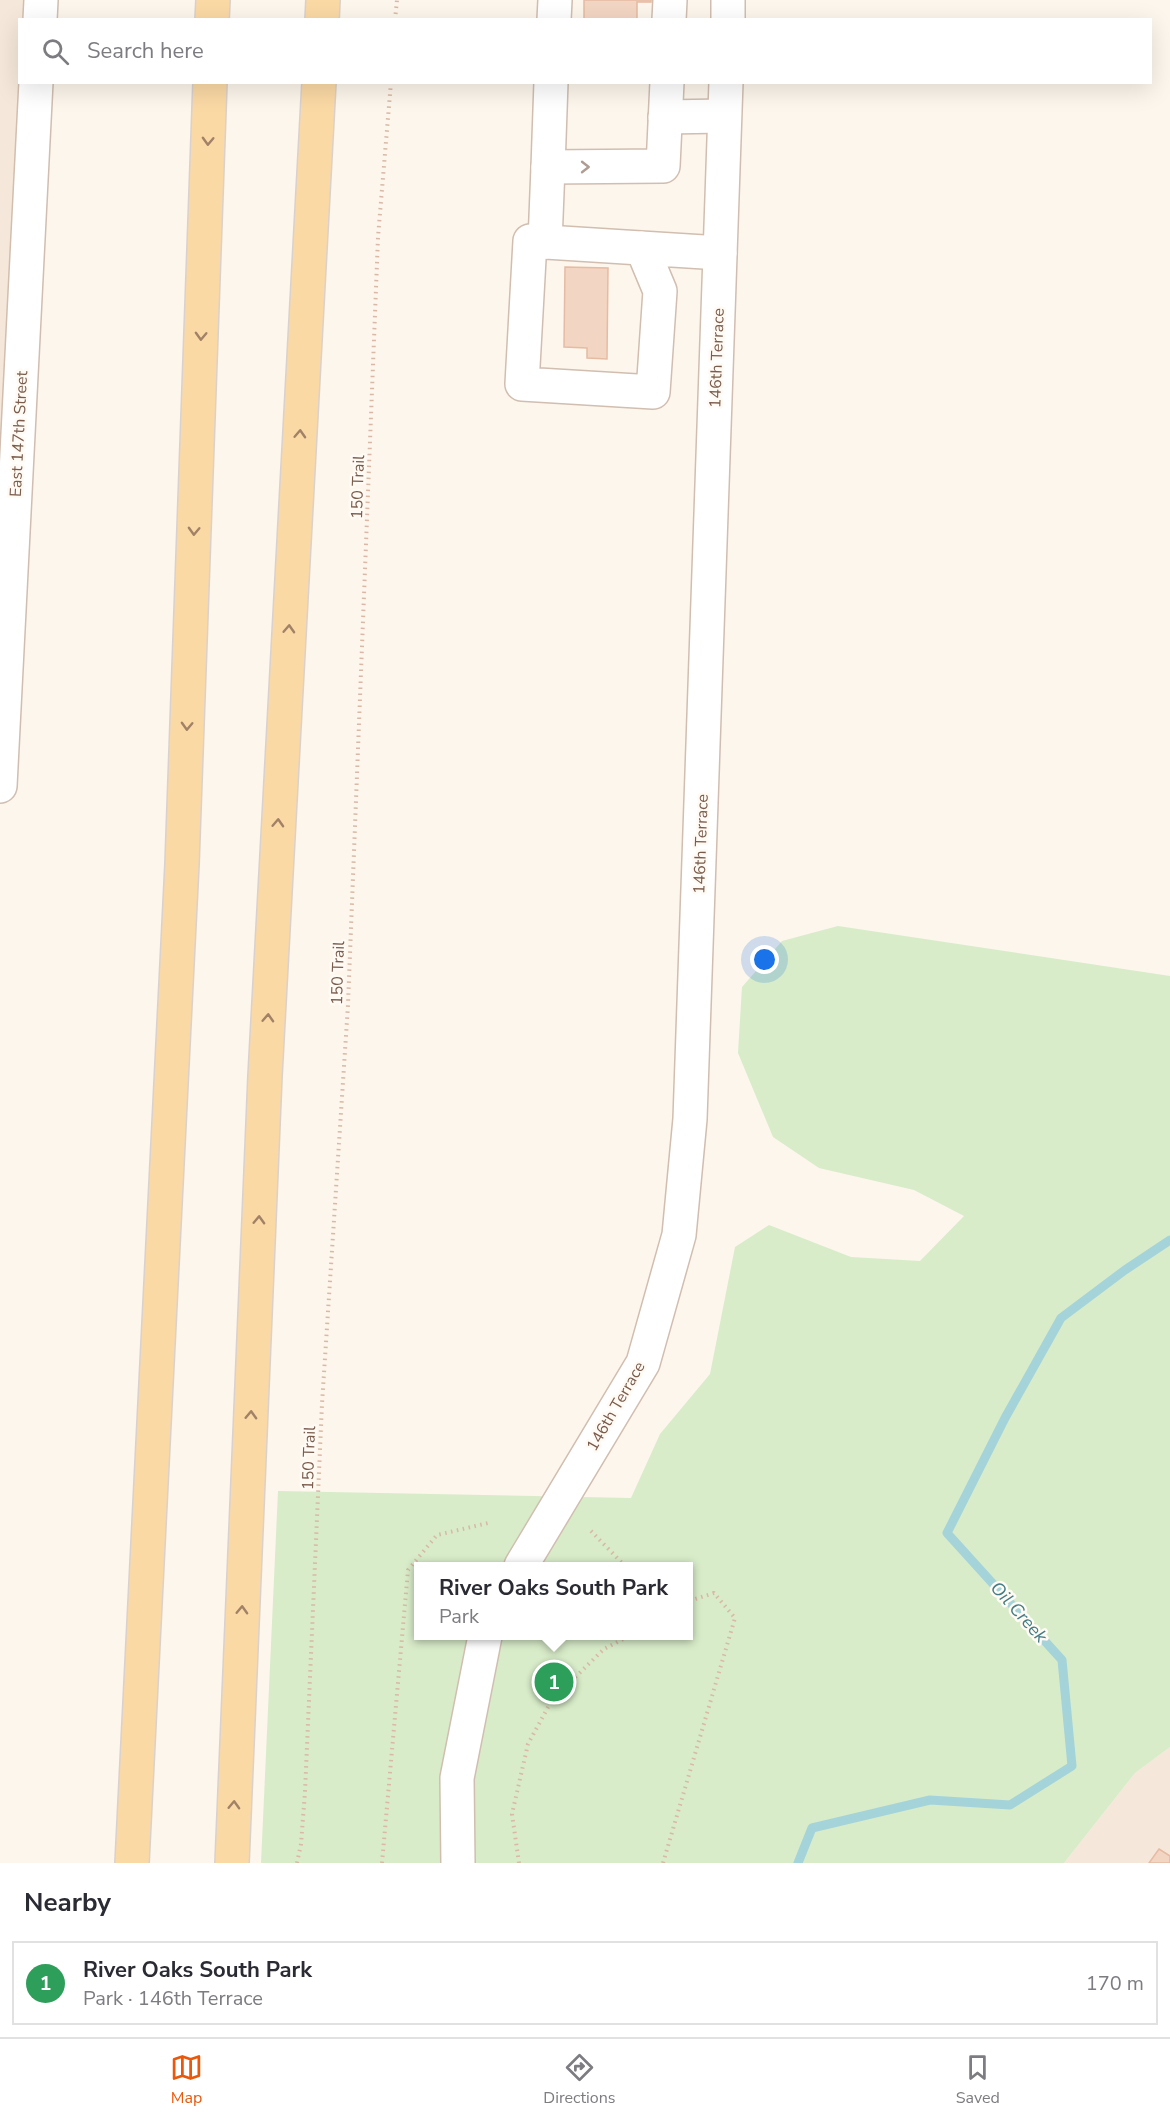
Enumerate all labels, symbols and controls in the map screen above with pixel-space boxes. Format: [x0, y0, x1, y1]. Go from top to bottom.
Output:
search box [18, 18, 1152, 84]
icon: search [39, 35, 72, 68]
text: Search here [87, 36, 204, 66]
one-way arrow [202, 136, 214, 145]
one-way arrow [580, 161, 589, 173]
street label: 146th Terrace [704, 308, 730, 408]
one-way arrow [195, 331, 207, 340]
street label: East 147th Street [5, 370, 33, 498]
one-way arrow [293, 429, 306, 438]
street label: 150 Trail [346, 454, 370, 519]
one-way arrow [187, 526, 200, 535]
one-way arrow [282, 624, 295, 633]
one-way arrow [180, 721, 193, 730]
street label: 146th Terrace [688, 794, 714, 894]
one-way arrow [272, 819, 285, 828]
street label: 150 Trail [326, 940, 350, 1005]
your location [750, 945, 779, 974]
one-way arrow [261, 1014, 274, 1023]
one-way arrow [252, 1216, 265, 1225]
street label: 146th Terrace [581, 1358, 650, 1455]
one-way arrow [244, 1410, 257, 1419]
street label: 150 Trail [297, 1425, 321, 1490]
popup [414, 1562, 693, 1640]
text: River Oaks South Park [439, 1573, 668, 1603]
water label: Oil Creek [985, 1576, 1054, 1648]
text: Park [439, 1603, 479, 1630]
one-way arrow [236, 1605, 249, 1614]
pin: 1 [534, 1660, 574, 1704]
one-way arrow [228, 1800, 241, 1809]
text: Nearby [24, 1885, 111, 1920]
text: River Oaks South Park [83, 1955, 312, 1985]
text: 1 [40, 1970, 52, 1997]
text: 170 m [1086, 1970, 1144, 1997]
text: Park · 146th Terrace [83, 1985, 263, 2012]
tab: Map [170, 2051, 203, 2109]
tab: Directions [543, 2051, 615, 2109]
tab: Saved [956, 2051, 1000, 2109]

